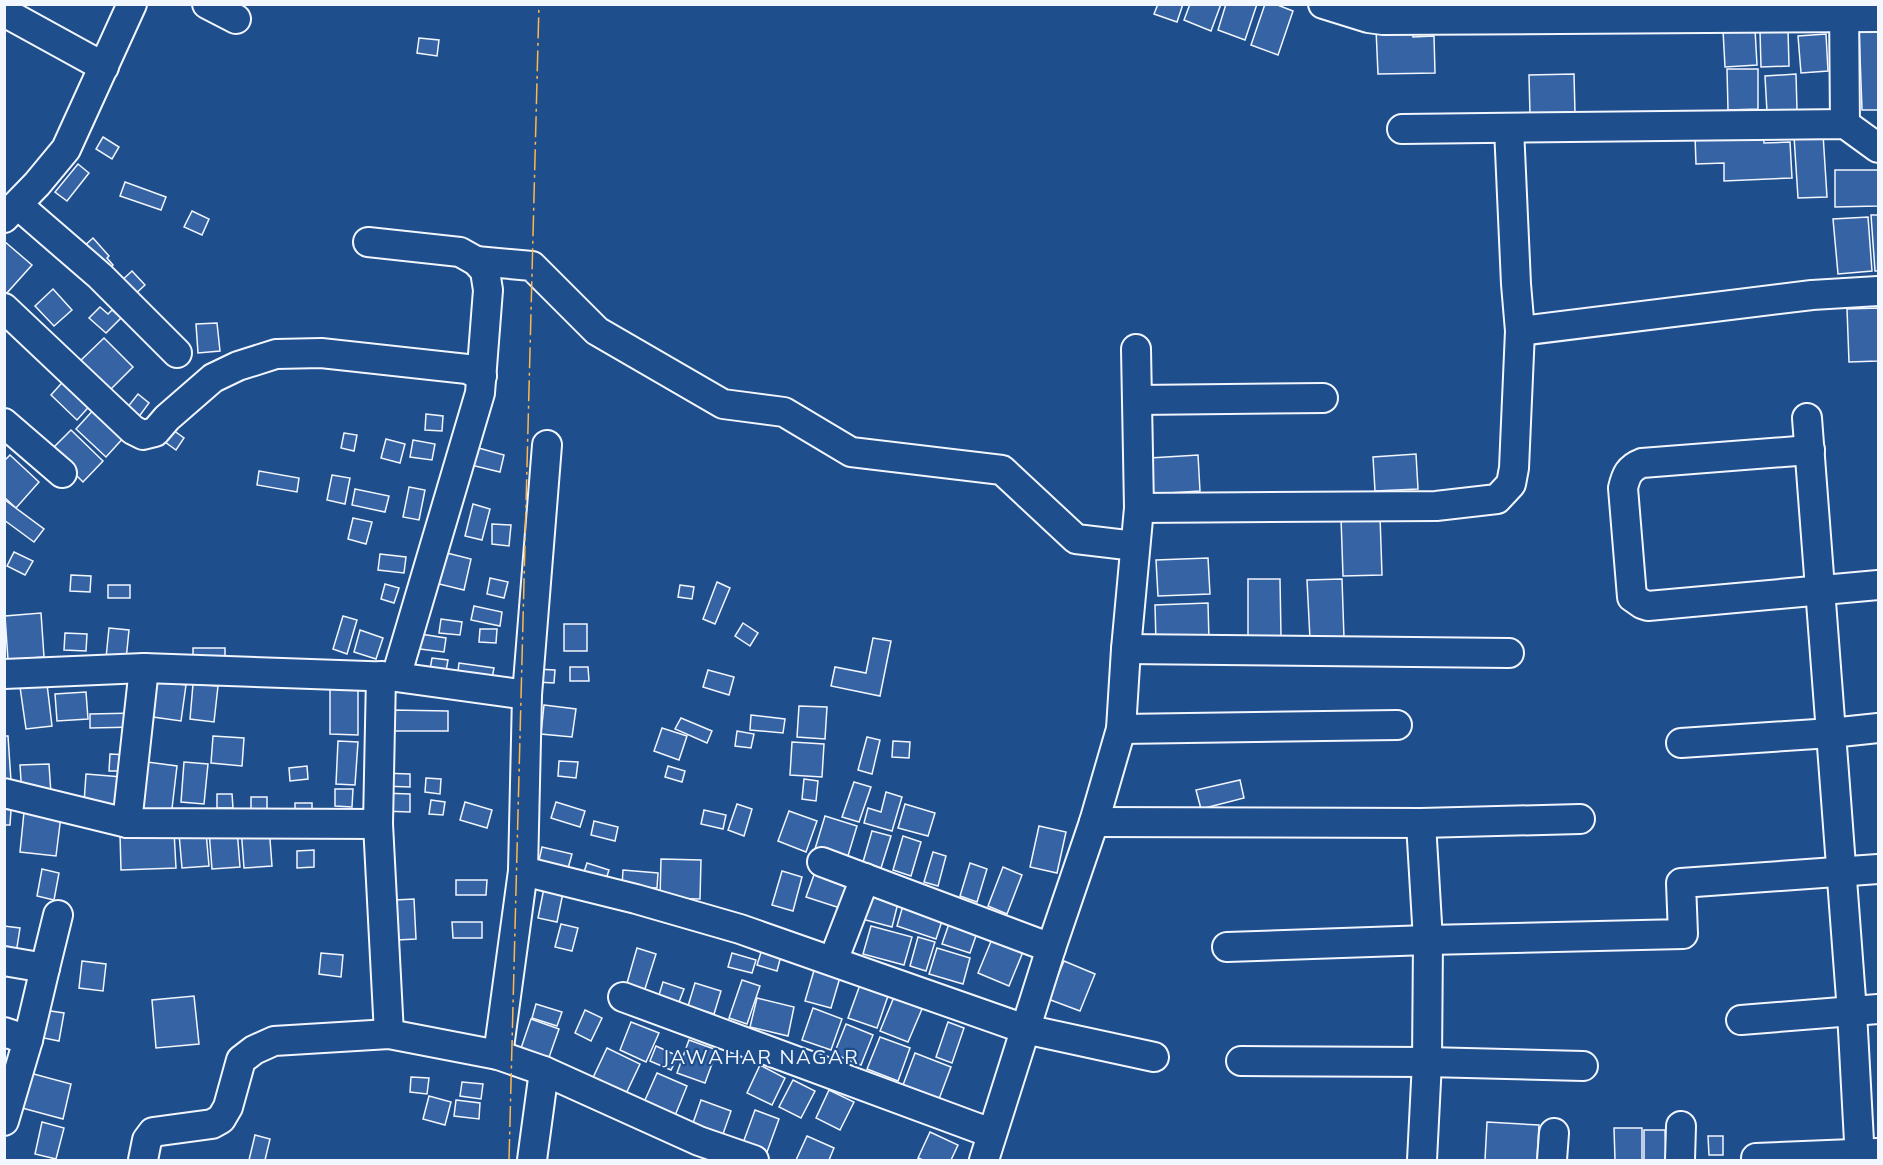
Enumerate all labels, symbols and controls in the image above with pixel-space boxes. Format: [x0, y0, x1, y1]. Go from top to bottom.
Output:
district label: JAWAHAR NAGAR [662, 1044, 860, 1069]

